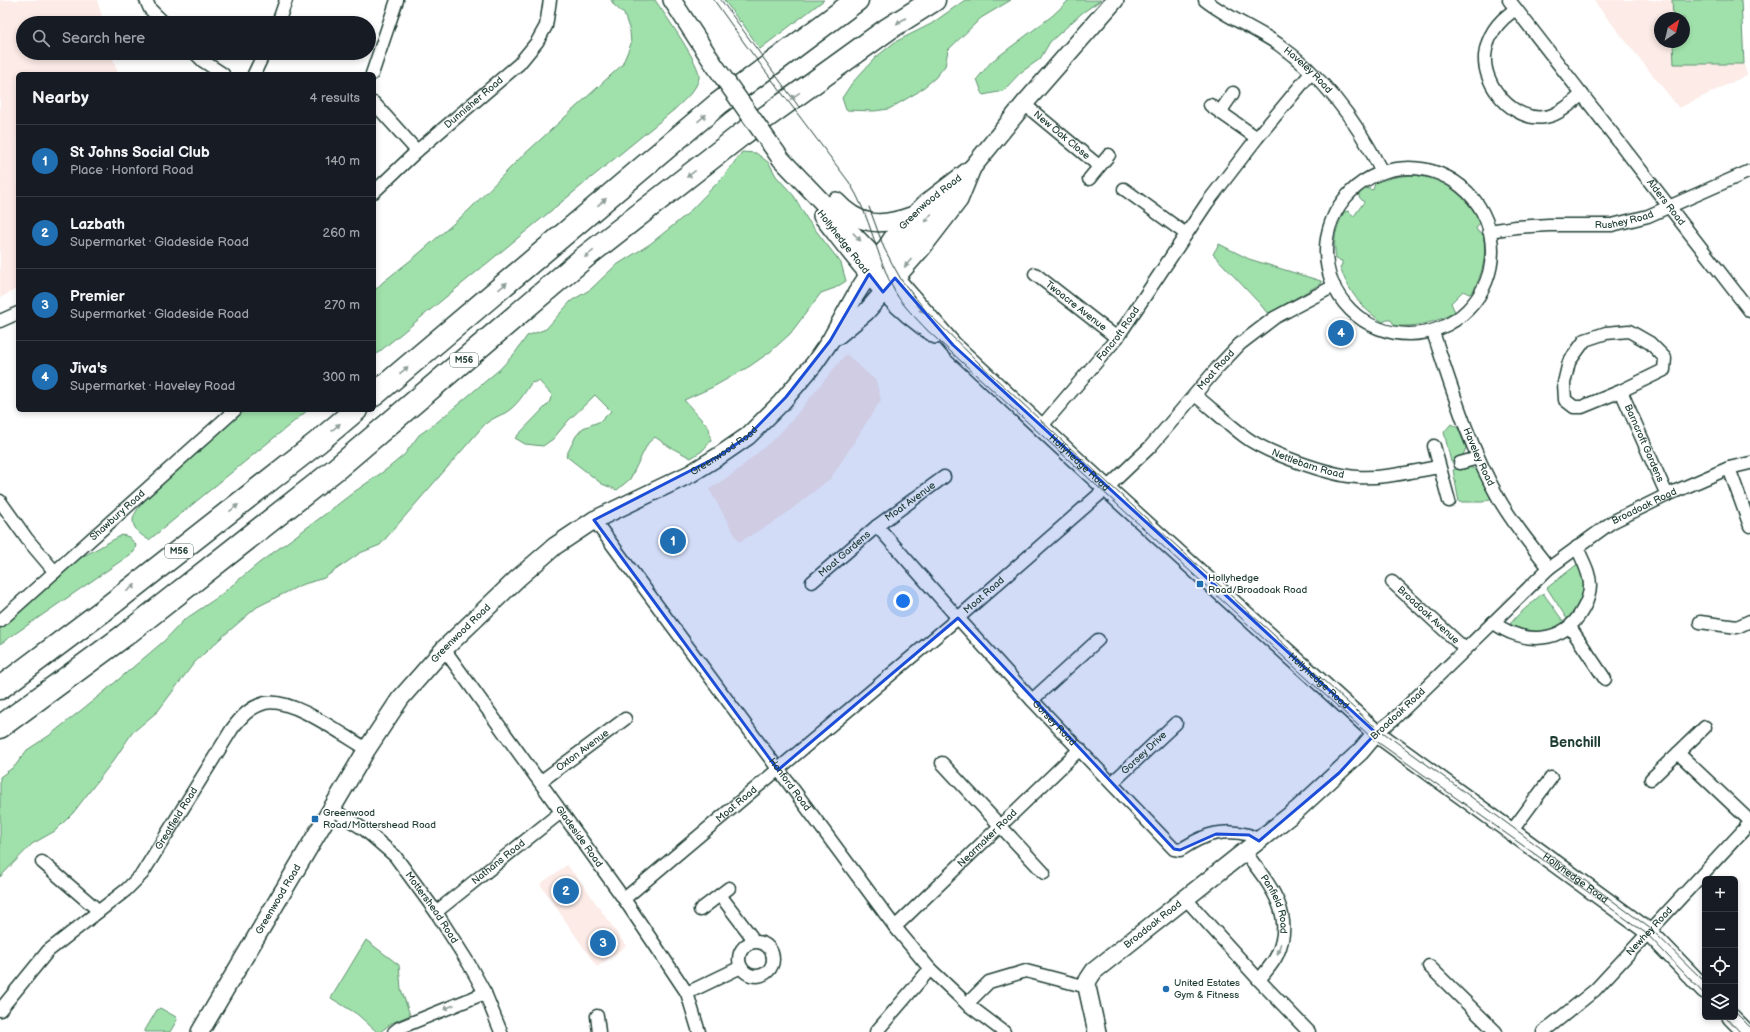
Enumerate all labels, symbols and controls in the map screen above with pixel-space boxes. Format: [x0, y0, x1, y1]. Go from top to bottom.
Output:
north arrow [1654, 12, 1690, 48]
search box [16, 16, 376, 60]
one-way arrow [896, 17, 906, 25]
icon: search [30, 27, 52, 49]
text: Search here [62, 29, 145, 48]
street label: Haveley Road [1281, 44, 1335, 96]
street label: Dunnisher Road [442, 74, 506, 131]
text: Nearby [32, 88, 89, 108]
text: 4 results [310, 90, 360, 106]
one-way arrow [790, 92, 800, 100]
street label: New Oak Close [1031, 108, 1092, 162]
one-way arrow [696, 114, 707, 123]
text: St Johns Social Club [70, 143, 210, 162]
text: 1 [42, 153, 48, 169]
text: 140 m [325, 153, 360, 169]
text: Place · Honford Road [70, 162, 194, 178]
one-way arrow [686, 170, 697, 179]
street label: Greenwood Road [897, 172, 964, 232]
street label: Alders Road [1644, 177, 1688, 228]
one-way arrow [597, 197, 608, 206]
street label: Hollyhedge Road [814, 208, 872, 277]
street label: Rushey Road [1595, 208, 1656, 231]
one-way arrow [924, 213, 933, 224]
text: Lazbath [70, 215, 125, 234]
text: 2 [41, 225, 49, 241]
text: 260 m [322, 225, 360, 241]
one-way arrow [852, 232, 861, 243]
text: Supermarket · Gladeside Road [70, 234, 249, 250]
one-way arrow [583, 250, 594, 259]
one-way arrow [904, 258, 913, 268]
street label: Twoacre Avenue [1043, 278, 1109, 334]
one-way arrow [498, 281, 508, 290]
text: Premier [70, 287, 125, 306]
text: 3 [41, 297, 49, 313]
text: 270 m [324, 297, 360, 313]
one-way arrow [916, 302, 925, 313]
street label: Fancroft Road [1094, 304, 1142, 363]
text: Supermarket · Gladeside Road [70, 306, 249, 322]
pin: 4 [1328, 318, 1354, 348]
street label: Moat Road [1195, 347, 1237, 393]
road number: M56 [450, 353, 478, 367]
text: Jiva's [70, 359, 107, 378]
one-way arrow [398, 365, 409, 374]
text: 4 [41, 369, 49, 385]
text: 300 m [322, 369, 360, 385]
text: Supermarket · Haveley Road [70, 378, 235, 394]
street label: Barncroft Gardens [1622, 402, 1667, 484]
one-way arrow [330, 423, 341, 432]
street label: Greenwood Road [688, 424, 760, 478]
street label: Haveley Road [1461, 426, 1497, 488]
street label: Hollyhedge Road [1047, 432, 1112, 494]
street label: Nettlebarn Road [1270, 446, 1345, 481]
street label: Moat Avenue [883, 479, 938, 524]
street label: Broadoak Road [1610, 485, 1679, 527]
street label: Shawbury Road [88, 487, 148, 543]
one-way arrow [228, 504, 239, 513]
pin: 1 [660, 526, 686, 556]
street label: Moat Gardens [816, 528, 873, 580]
road number: M56 [165, 544, 193, 558]
place label: Hollyhedge Road/Broadoak Road [1208, 572, 1307, 596]
street label: Moat Road [961, 574, 1007, 616]
marker: Hollyhedge Road/Broadoak Road [1195, 579, 1205, 589]
one-way arrow [126, 584, 137, 593]
street label: Broadoak Avenue [1395, 584, 1462, 647]
your location [893, 591, 913, 611]
street label: Greenwood Road [429, 601, 493, 665]
street label: Hollyhedge Road [1286, 650, 1352, 712]
street label: Broadoak Road [1368, 685, 1428, 742]
street label: Gorsey Road [1030, 698, 1079, 749]
street label: Oxton Avenue [554, 727, 611, 774]
street label: Gorsey Drive [1119, 729, 1169, 777]
district label: Benchill [1549, 734, 1601, 751]
street label: Honford Road [766, 756, 813, 814]
street label: Moat Road [713, 784, 760, 825]
street label: Greatfield Road [153, 785, 200, 852]
street label: Gladeside Road [553, 803, 605, 870]
place label: Greenwood Road/Mottershead Road [323, 807, 436, 831]
street label: Nearmaker Road [955, 807, 1020, 870]
marker: Greenwood Road/Mottershead Road [310, 814, 320, 824]
street label: Nathans Road [469, 837, 528, 887]
street label: Hollyhedge Road [1540, 850, 1610, 906]
street label: Greenwood Road [253, 862, 304, 936]
street label: Mottershead Road [403, 869, 460, 946]
street label: Panfield Road [1258, 872, 1289, 934]
pin: 2 [553, 876, 579, 906]
map controls [1702, 876, 1738, 1020]
button: + [1702, 876, 1738, 912]
street label: Broadoak Road [1121, 898, 1184, 951]
street label: Newhey Road [1624, 904, 1675, 958]
button: − [1702, 912, 1738, 948]
pin: 3 [590, 928, 616, 958]
one-way arrow [1276, 944, 1282, 956]
button: locate [1702, 948, 1738, 984]
place label: United Estates Gym & Fitness [1174, 977, 1240, 1001]
marker: United Estates Gym & Fitness [1161, 984, 1171, 994]
button: layers [1702, 984, 1738, 1020]
one-way arrow [443, 1005, 455, 1011]

